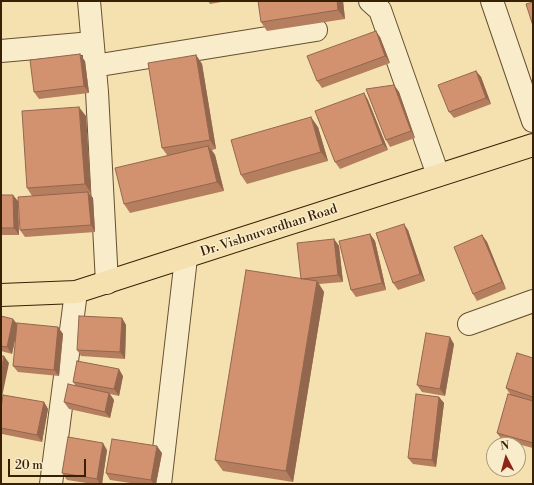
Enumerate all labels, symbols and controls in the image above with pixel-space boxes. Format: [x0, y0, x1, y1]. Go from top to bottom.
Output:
street label: Dr. Vishnuvardhan Road [199, 201, 339, 261]
north arrow [486, 437, 526, 477]
text: N [500, 439, 510, 453]
scale bar [10, 451, 88, 477]
text: 20 m [15, 458, 43, 473]

